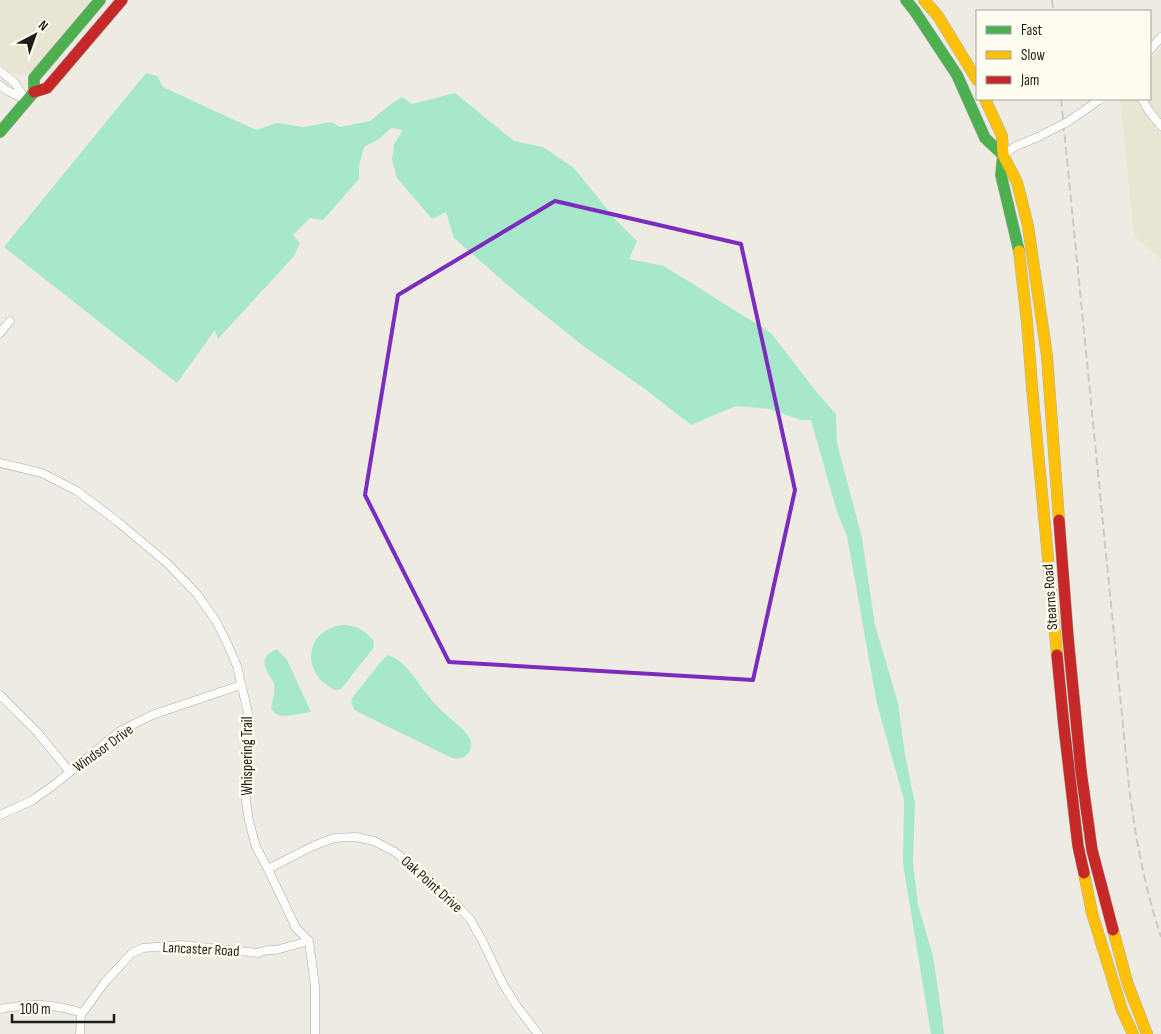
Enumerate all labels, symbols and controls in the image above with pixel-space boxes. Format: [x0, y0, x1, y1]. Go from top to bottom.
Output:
north arrow [10, 10, 60, 60]
legend [976, 10, 1151, 100]
text: N [35, 17, 52, 34]
text: Fast [1021, 21, 1043, 40]
text: Slow [1021, 46, 1045, 65]
text: Jam [1020, 71, 1039, 90]
street label: Stearns Road [1039, 563, 1062, 631]
street label: Whispering Trail [238, 717, 257, 795]
street label: Windsor Drive [70, 720, 137, 777]
street label: Oak Point Drive [397, 852, 466, 917]
street label: Lancaster Road [162, 938, 240, 961]
scale bar [12, 992, 115, 1024]
text: 100 m [20, 1000, 51, 1019]

